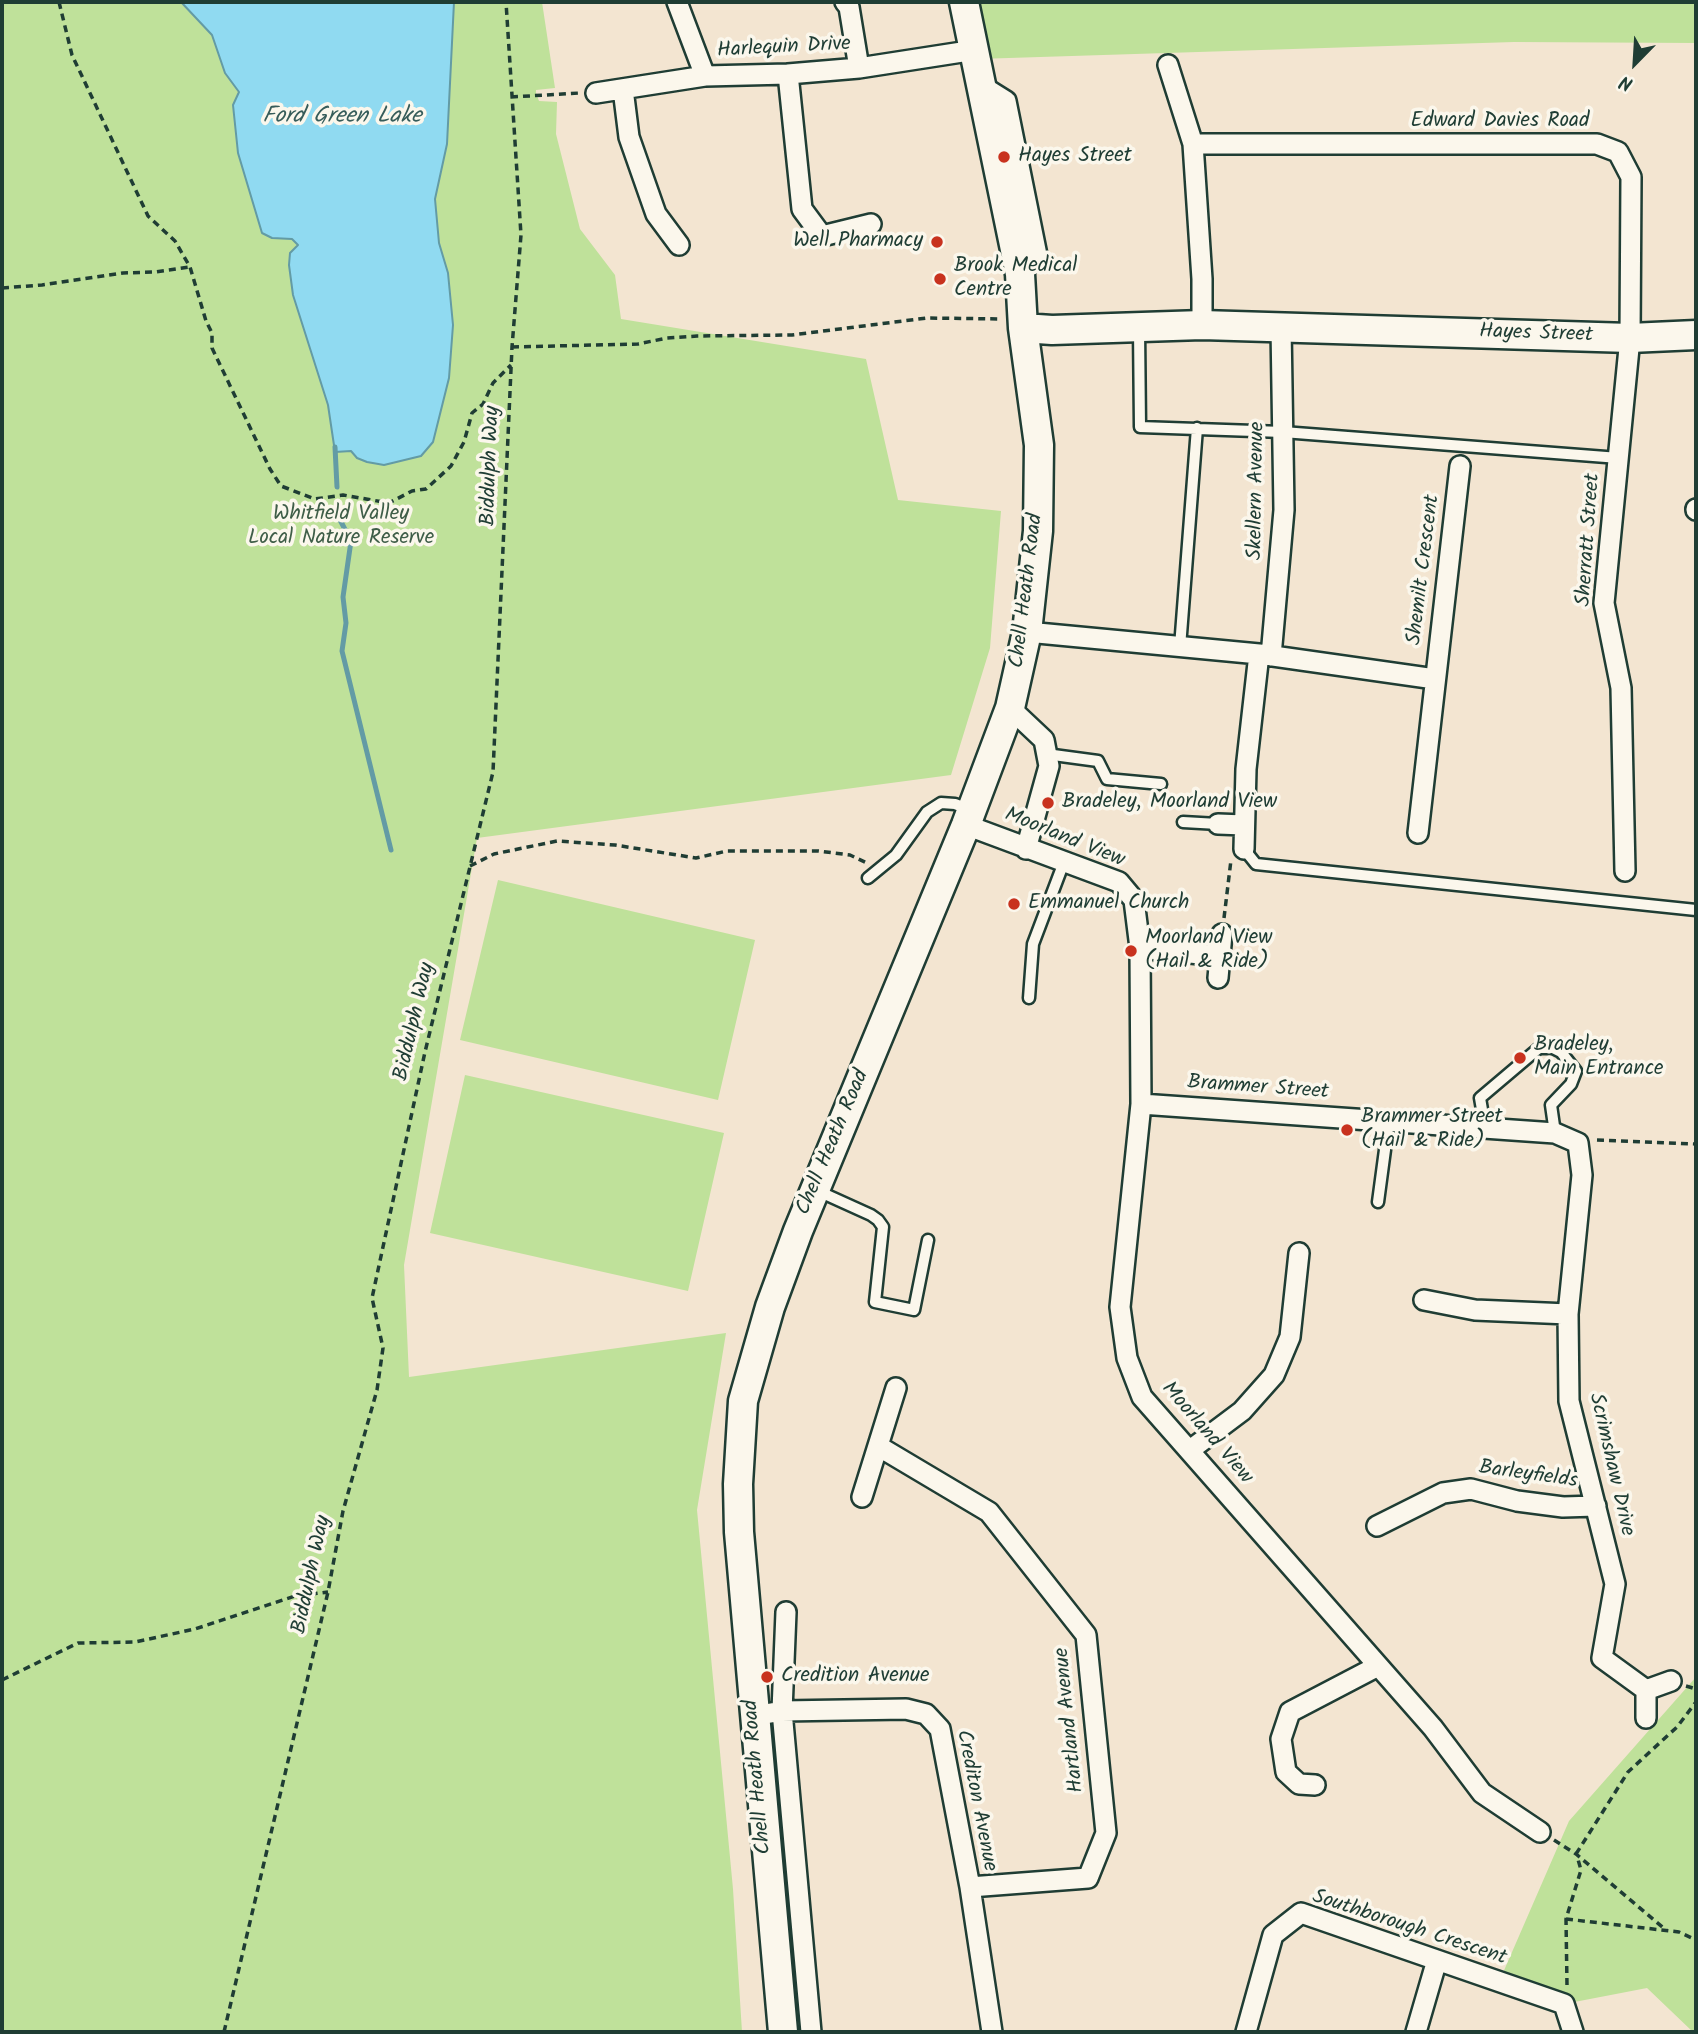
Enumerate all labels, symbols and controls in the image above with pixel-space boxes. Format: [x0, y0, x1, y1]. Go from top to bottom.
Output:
north arrow [1600, 28, 1670, 98]
street label: Harlequin Drive [716, 33, 852, 65]
text: N [1615, 66, 1638, 98]
water label: Ford Green Lake [262, 104, 422, 132]
street label: Edward Davies Road [1411, 109, 1589, 135]
place label: Hayes Street [1018, 144, 1132, 170]
marker: Hayes Street [996, 149, 1012, 165]
place label: Well Pharmacy [793, 229, 923, 255]
marker: Well Pharmacy [929, 234, 945, 250]
place label: Brook Medical Centre [954, 254, 1077, 304]
marker: Brook Medical Centre [932, 271, 948, 287]
street label: Hayes Street [1479, 320, 1593, 350]
street label: Biddulph Way [477, 405, 507, 527]
street label: Skellern Avenue [1244, 422, 1272, 560]
street label: Sherratt Street [1573, 473, 1607, 607]
street label: Shemilt Crescent [1403, 493, 1447, 647]
park label: Whitfield Valley Local Nature Reserve [248, 502, 434, 552]
street label: Chell Heath Road [1006, 512, 1050, 670]
place label: Bradeley, Moorland View [1062, 790, 1277, 816]
marker: Bradeley, Moorland View [1040, 795, 1056, 811]
street label: Moorland View [1000, 803, 1128, 875]
place label: Emmanuel Church [1028, 891, 1189, 917]
marker: Emmanuel Church [1006, 896, 1022, 912]
place label: Moorland View (Hail & Ride) [1145, 926, 1272, 976]
marker: Moorland View (Hail & Ride) [1123, 943, 1139, 959]
street label: Biddulph Way [390, 961, 442, 1083]
place label: Bradeley, Main Entrance [1534, 1033, 1663, 1083]
marker: Bradeley, Main Entrance [1512, 1050, 1528, 1066]
street label: Chell Heath Road [792, 1067, 876, 1219]
street label: Brammer Street [1186, 1071, 1330, 1107]
place label: Brammer Street (Hail & Ride) [1361, 1105, 1503, 1155]
marker: Brammer Street (Hail & Ride) [1339, 1122, 1355, 1138]
street label: Moorland View [1155, 1378, 1257, 1490]
street label: Scrimshaw Drive [1581, 1391, 1639, 1539]
street label: Barleyfields [1477, 1457, 1579, 1495]
street label: Biddulph Way [288, 1513, 338, 1637]
street label: Hartland Avenue [1051, 1646, 1091, 1794]
place label: Credition Avenue [781, 1664, 930, 1690]
marker: Credition Avenue [759, 1669, 775, 1685]
street label: Chell Heath Road [740, 1699, 778, 1855]
street label: Crediton Avenue [949, 1728, 1001, 1874]
street label: Southborough Crescent [1309, 1886, 1509, 1972]

